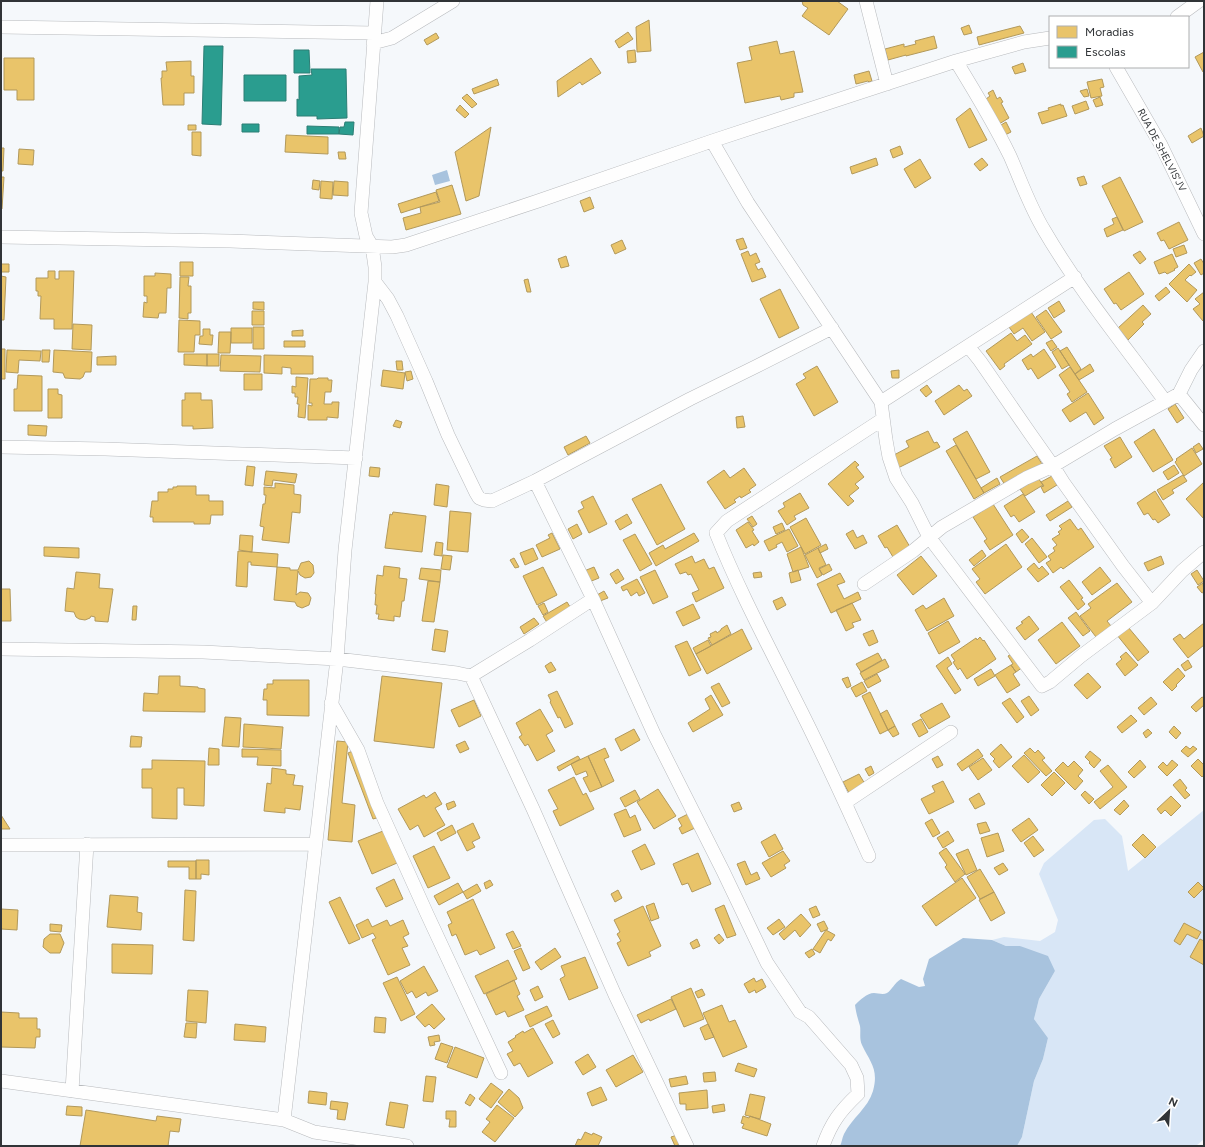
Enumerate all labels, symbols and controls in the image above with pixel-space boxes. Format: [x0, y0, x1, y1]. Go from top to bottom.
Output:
legend [1049, 16, 1189, 68]
text: Moradias [1085, 25, 1134, 39]
text: Escolas [1085, 45, 1126, 59]
street label: RUA DE SHELVIS’JV [1135, 106, 1189, 194]
north arrow [1149, 1091, 1189, 1131]
text: N [1166, 1095, 1180, 1110]

